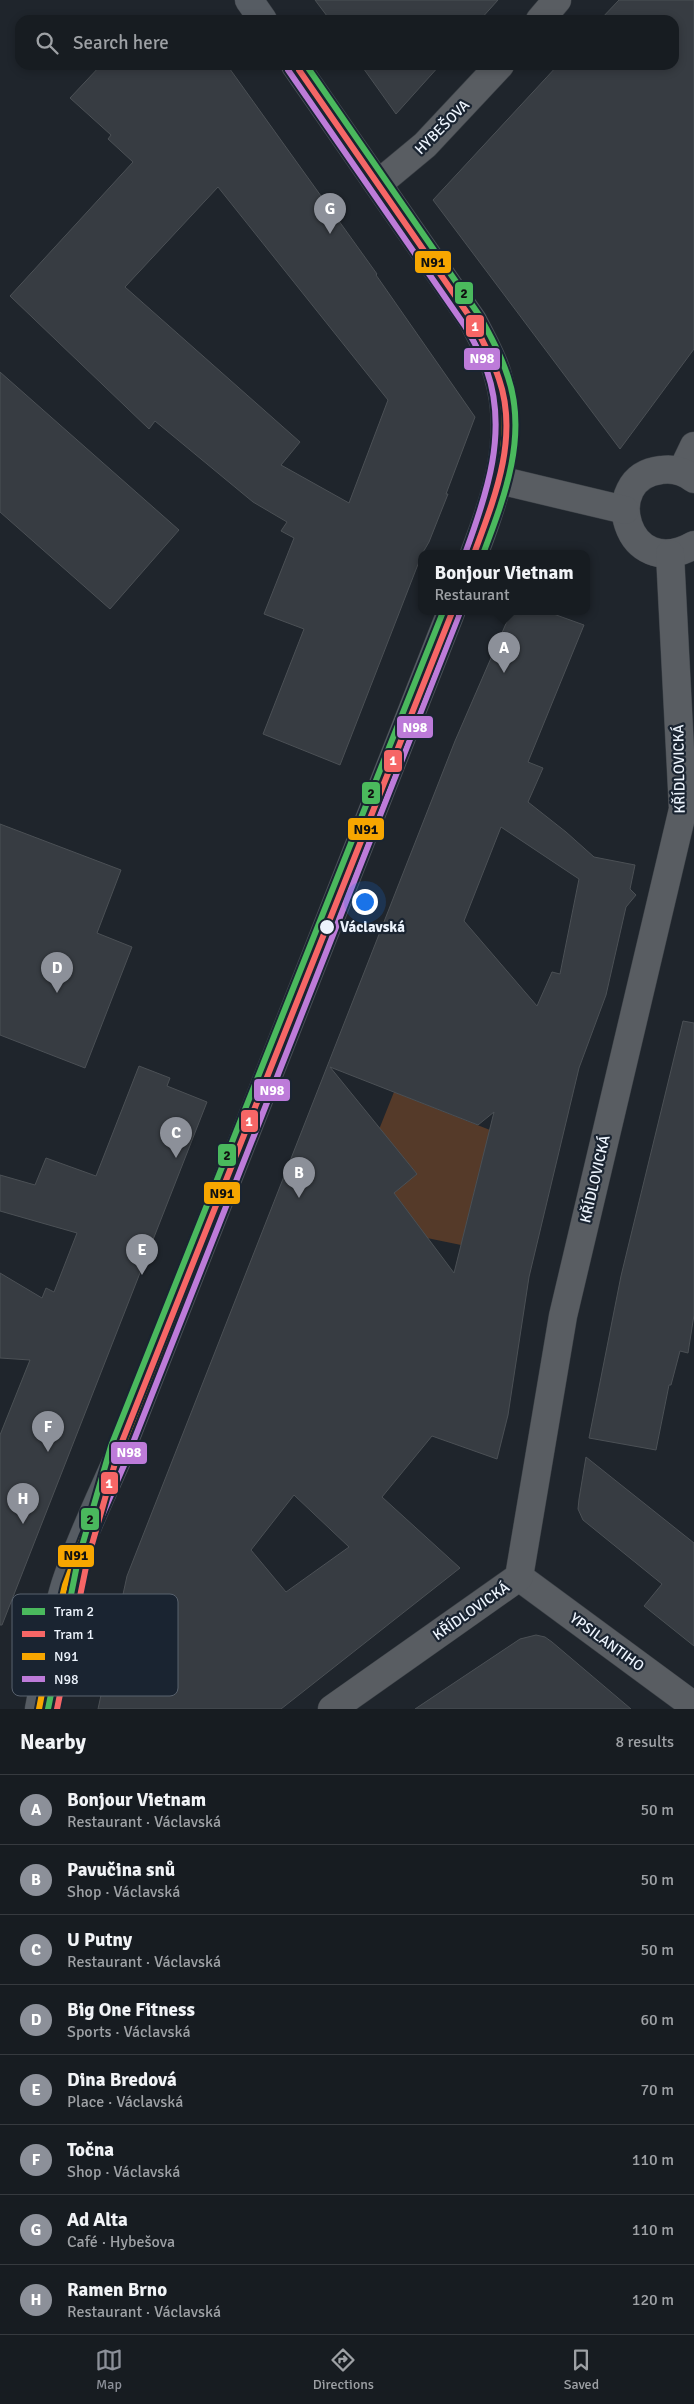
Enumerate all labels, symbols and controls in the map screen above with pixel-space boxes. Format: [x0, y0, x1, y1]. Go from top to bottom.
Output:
search box [15, 15, 679, 70]
icon: search [33, 29, 61, 57]
text: Search here [73, 31, 169, 55]
street label: HYBEŠOVA [410, 95, 473, 158]
pin: G [314, 193, 346, 234]
line badge: N91 [414, 250, 452, 274]
text: N91 [421, 254, 446, 271]
line badge: 2 [454, 281, 474, 305]
text: 2 [460, 285, 468, 302]
line badge: 1 [465, 314, 485, 338]
text: 1 [471, 318, 479, 335]
line badge: N98 [463, 347, 501, 371]
text: N98 [470, 350, 495, 367]
popup [418, 550, 590, 615]
text: Bonjour Vietnam [434, 561, 574, 585]
text: Restaurant [434, 585, 510, 605]
pin: A [488, 632, 520, 673]
line badge: N98 [396, 715, 434, 739]
text: N98 [403, 719, 428, 736]
street label: KŘÍDLOVICKÁ [668, 724, 689, 814]
line badge: 1 [383, 749, 403, 773]
text: 1 [389, 752, 397, 769]
line badge: 2 [361, 781, 381, 805]
text: 2 [367, 785, 375, 802]
line badge: N91 [347, 817, 385, 841]
text: N91 [354, 821, 379, 838]
your location [352, 889, 378, 915]
marker: Václavská [318, 918, 336, 936]
place label: Václavská [340, 918, 405, 936]
pin: D [41, 952, 73, 993]
line badge: N98 [253, 1078, 291, 1102]
text: N98 [260, 1082, 285, 1099]
line badge: 1 [240, 1109, 259, 1133]
text: 1 [245, 1113, 253, 1130]
pin: C [160, 1117, 192, 1158]
street label: KŘÍDLOVICKÁ [575, 1133, 614, 1225]
line badge: 2 [217, 1143, 237, 1167]
text: 2 [223, 1147, 231, 1164]
pin: B [283, 1157, 315, 1198]
line badge: N91 [203, 1181, 241, 1205]
text: N91 [210, 1185, 235, 1202]
pin: E [126, 1234, 158, 1275]
pin: F [32, 1411, 64, 1452]
line badge: N98 [110, 1441, 148, 1465]
text: N98 [117, 1444, 142, 1461]
line badge: 1 [100, 1471, 119, 1495]
text: 1 [105, 1475, 113, 1492]
pin: H [7, 1483, 39, 1524]
line badge: 2 [80, 1507, 100, 1531]
text: 2 [86, 1511, 94, 1528]
line badge: N91 [57, 1544, 95, 1568]
text: N91 [64, 1547, 89, 1564]
street label: KŘÍDLOVICKÁ [429, 1577, 513, 1644]
legend [12, 1594, 178, 1696]
text: Tram 2 [54, 1603, 94, 1620]
street label: YPSILANTIHO [566, 1609, 648, 1675]
text: Tram 1 [54, 1626, 94, 1643]
text: N91 [54, 1648, 79, 1665]
text: N98 [54, 1671, 79, 1688]
text: Nearby [20, 1729, 86, 1755]
text: 8 results [615, 1732, 674, 1752]
text: Bonjour Vietnam [67, 1788, 206, 1812]
text: A [31, 1800, 41, 1820]
text: 50 m [640, 1800, 674, 1820]
text: Restaurant · Václavská [67, 1812, 221, 1832]
text: Pavučina snů [67, 1858, 175, 1882]
text: B [31, 1870, 41, 1890]
text: 50 m [640, 1870, 674, 1890]
text: Shop · Václavská [67, 1882, 180, 1902]
text: U Putny [67, 1928, 132, 1952]
text: C [31, 1940, 41, 1960]
text: 50 m [640, 1940, 674, 1960]
text: Restaurant · Václavská [67, 1952, 221, 1972]
text: Big One Fitness [67, 1998, 195, 2022]
text: D [31, 2010, 41, 2030]
text: 60 m [640, 2010, 674, 2030]
text: Sports · Václavská [67, 2022, 191, 2042]
text: Dina Bredová [67, 2068, 177, 2092]
text: E [31, 2080, 41, 2100]
text: 70 m [640, 2080, 674, 2100]
text: Place · Václavská [67, 2092, 183, 2112]
text: Točna [67, 2138, 114, 2162]
text: F [32, 2150, 40, 2170]
text: 110 m [632, 2150, 674, 2170]
text: Shop · Václavská [67, 2162, 180, 2182]
text: Ad Alta [67, 2208, 128, 2232]
text: G [31, 2220, 41, 2240]
text: 110 m [632, 2220, 674, 2240]
text: Café · Hybešova [67, 2232, 175, 2252]
text: Ramen Brno [67, 2278, 167, 2302]
text: H [31, 2290, 41, 2310]
text: 120 m [632, 2290, 674, 2310]
text: Restaurant · Václavská [67, 2302, 221, 2322]
tab: Map [95, 2346, 123, 2393]
tab: Directions [313, 2346, 374, 2393]
tab: Saved [564, 2346, 599, 2393]

